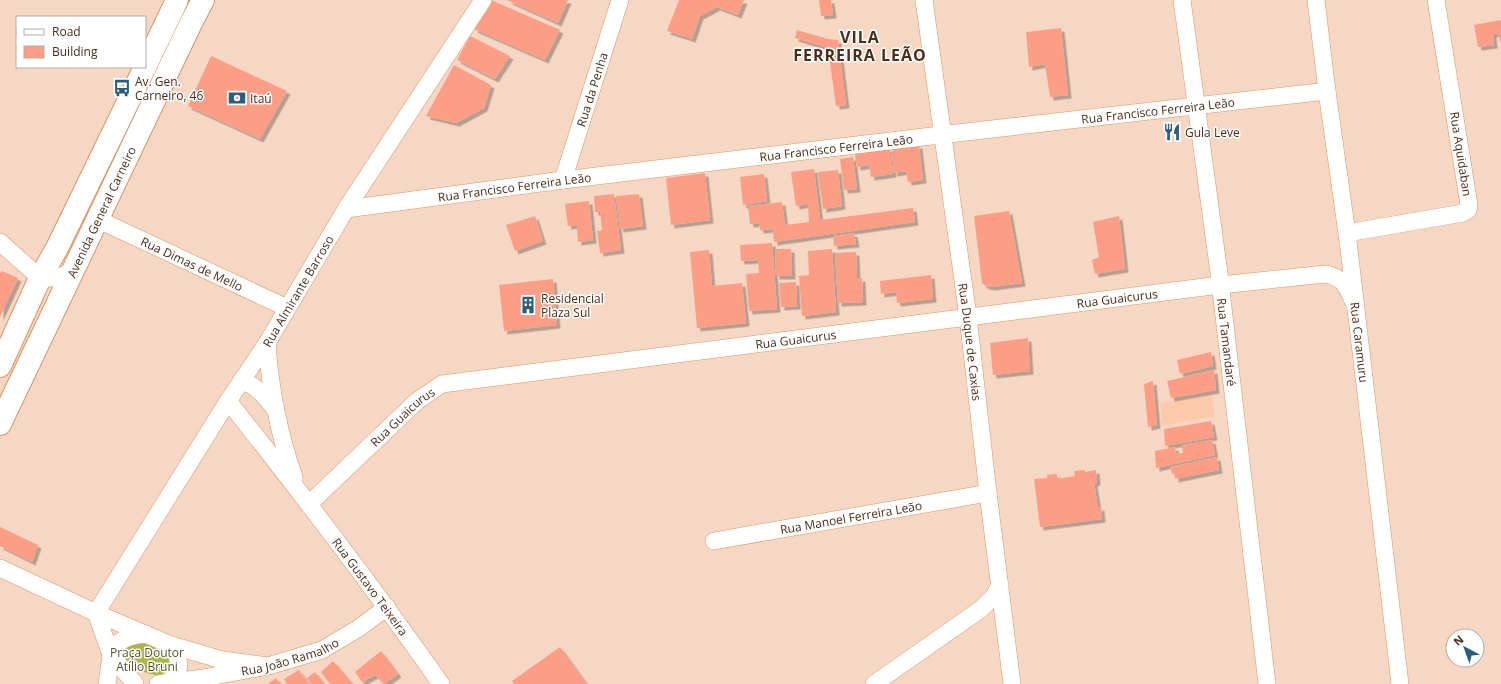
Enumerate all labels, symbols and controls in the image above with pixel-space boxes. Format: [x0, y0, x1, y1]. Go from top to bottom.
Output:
legend [16, 16, 146, 68]
text: Road [52, 23, 81, 40]
district label: VILA FERREIRA LEÃO [793, 26, 927, 66]
text: Building [52, 43, 98, 60]
street label: Rua da Penha [572, 50, 611, 129]
place label: Av. Gen. Carneiro, 46 [135, 73, 203, 104]
bus stop icon: Av. Gen. Carneiro, 46 [112, 78, 132, 98]
bank icon: Itaú [227, 88, 247, 108]
place label: Itaú [250, 90, 272, 107]
street label: Rua Francisco Ferreira Leão [1080, 93, 1236, 127]
street label: Rua Aquidaban [1446, 111, 1476, 197]
restaurant icon: Gula Leve [1162, 122, 1182, 142]
place label: Gula Leve [1185, 124, 1240, 141]
street label: Rua Francisco Ferreira Leão [758, 130, 914, 165]
street label: Avenida General Carneiro [63, 143, 140, 280]
street label: Rua Francisco Ferreira Leão [437, 168, 592, 205]
street label: Rua Dimas de Mello [138, 232, 246, 295]
street label: Rua Almirante Barroso [258, 232, 337, 350]
street label: Rua Duque de Caxias [955, 282, 986, 402]
street label: Rua Guaicurus [1076, 284, 1159, 312]
place label: Residencial Plaza Sul [541, 290, 604, 321]
building icon: Residencial Plaza Sul [518, 295, 538, 315]
street label: Rua Tamandaré [1213, 297, 1241, 387]
street label: Rua Caramuru [1347, 301, 1373, 383]
street label: Rua Guaicurus [754, 325, 837, 353]
street label: Rua Guaicurus [366, 383, 438, 450]
street label: Rua Manoel Ferreira Leão [779, 496, 923, 538]
street label: Rua Gustavo Teixeira [329, 534, 412, 639]
north arrow [1445, 628, 1485, 668]
text: N [1450, 631, 1466, 649]
street label: Rua João Ramalho [240, 634, 342, 679]
park label: Praça Doutor Atílio Bruni [110, 644, 184, 675]

